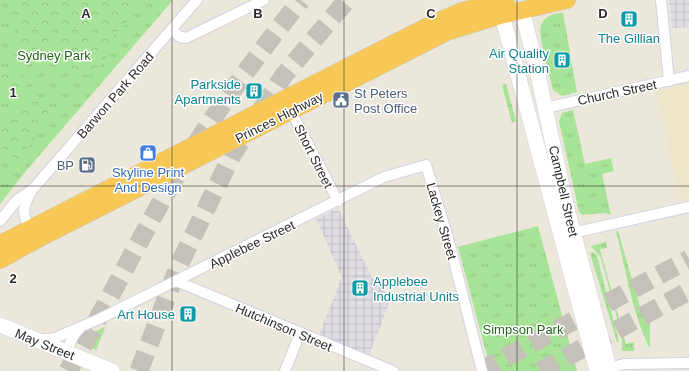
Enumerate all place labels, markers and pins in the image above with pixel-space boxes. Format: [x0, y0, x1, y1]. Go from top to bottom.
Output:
building icon: The Gillian [619, 9, 639, 29]
place label: The Gillian [598, 31, 660, 46]
place label: Air Quality Station [489, 46, 549, 76]
building icon: Air Quality Station [552, 50, 572, 70]
place label: Parkside Apartments [175, 77, 241, 107]
building icon: Parkside Apartments [244, 81, 264, 101]
place label: St Peters Post Office [354, 86, 417, 116]
public building icon: St Peters Post Office [331, 90, 351, 110]
shop icon: Skyline Print And Design [138, 143, 158, 163]
fuel station icon: BP [77, 155, 97, 175]
place label: BP [57, 158, 74, 173]
place label: Skyline Print And Design [112, 165, 185, 195]
place label: Applebee Industrial Units [373, 274, 459, 304]
building icon: Applebee Industrial Units [350, 278, 370, 298]
building icon: Art House [178, 304, 198, 324]
place label: Art House [117, 307, 175, 322]

